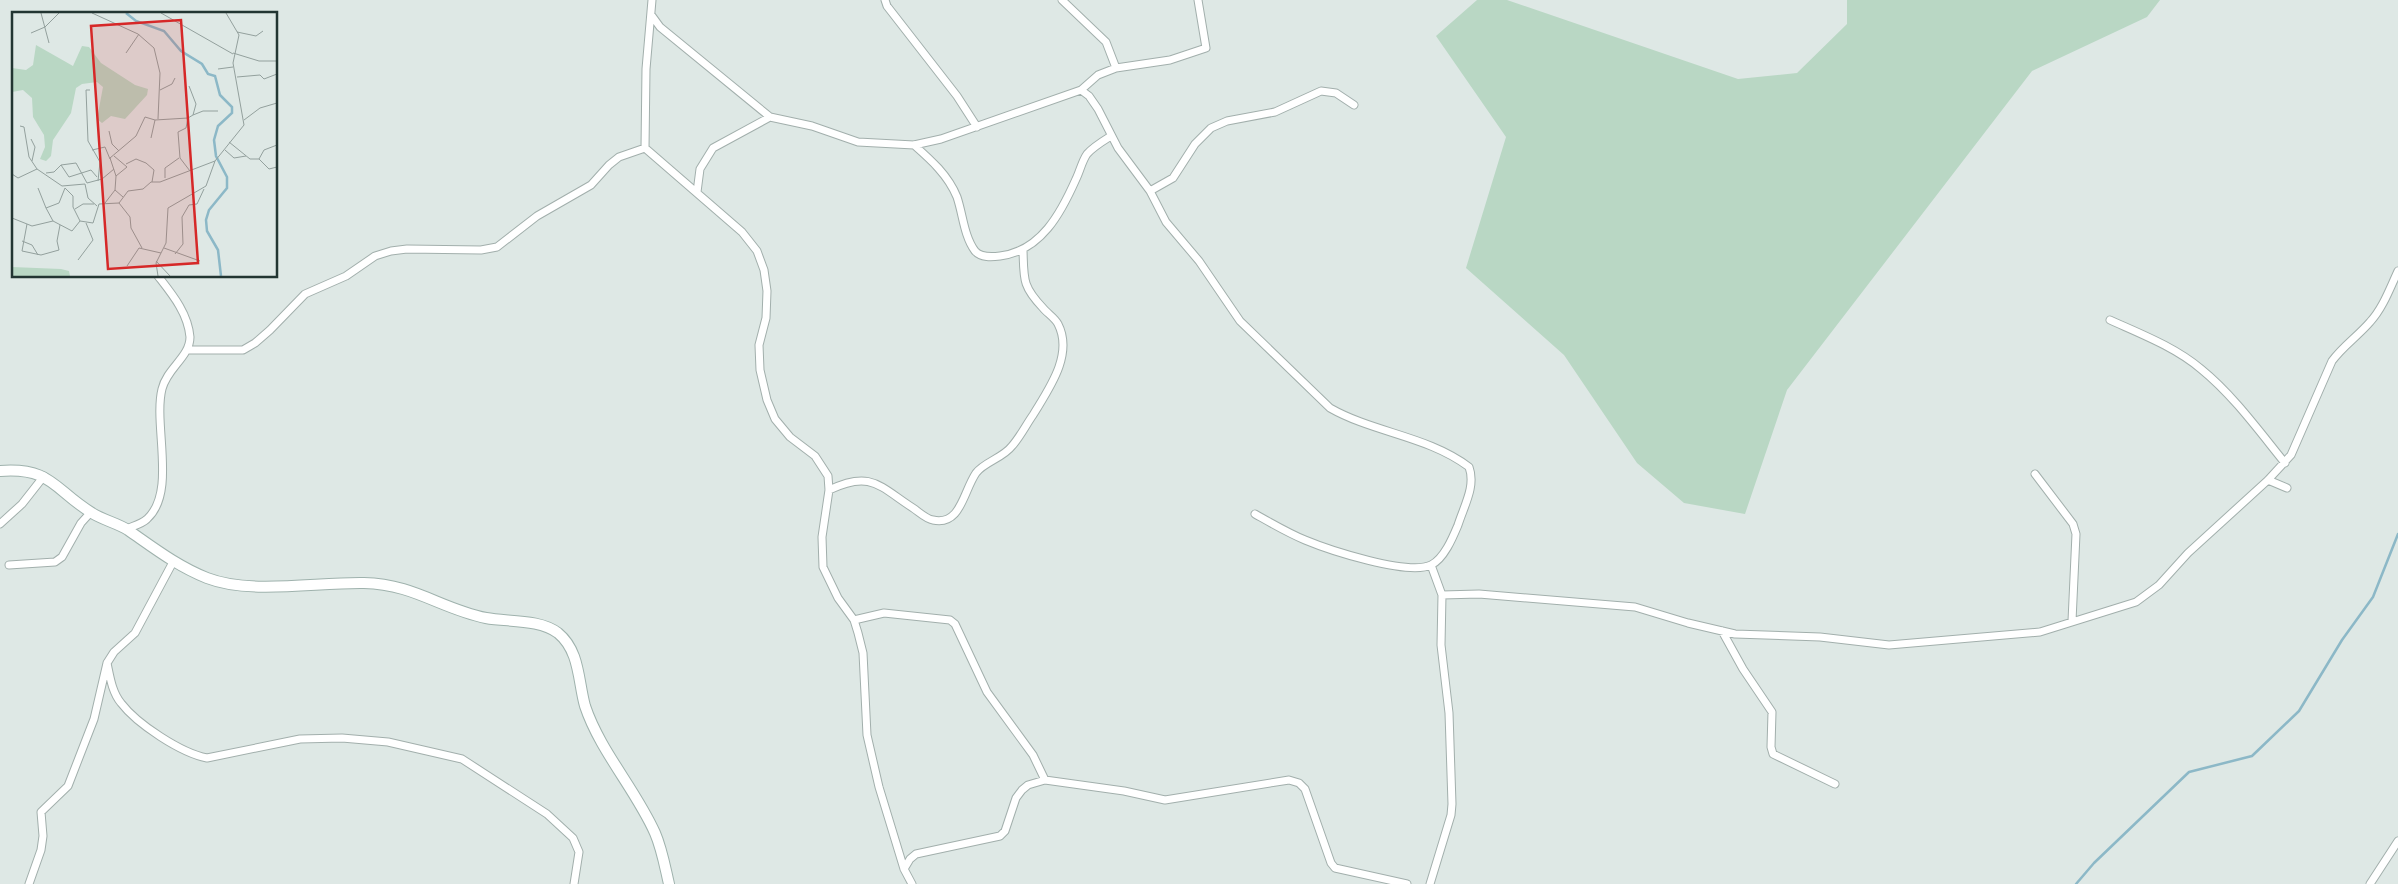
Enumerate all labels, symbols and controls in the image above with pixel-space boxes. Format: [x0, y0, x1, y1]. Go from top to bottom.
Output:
inset map [12, 12, 278, 278]

